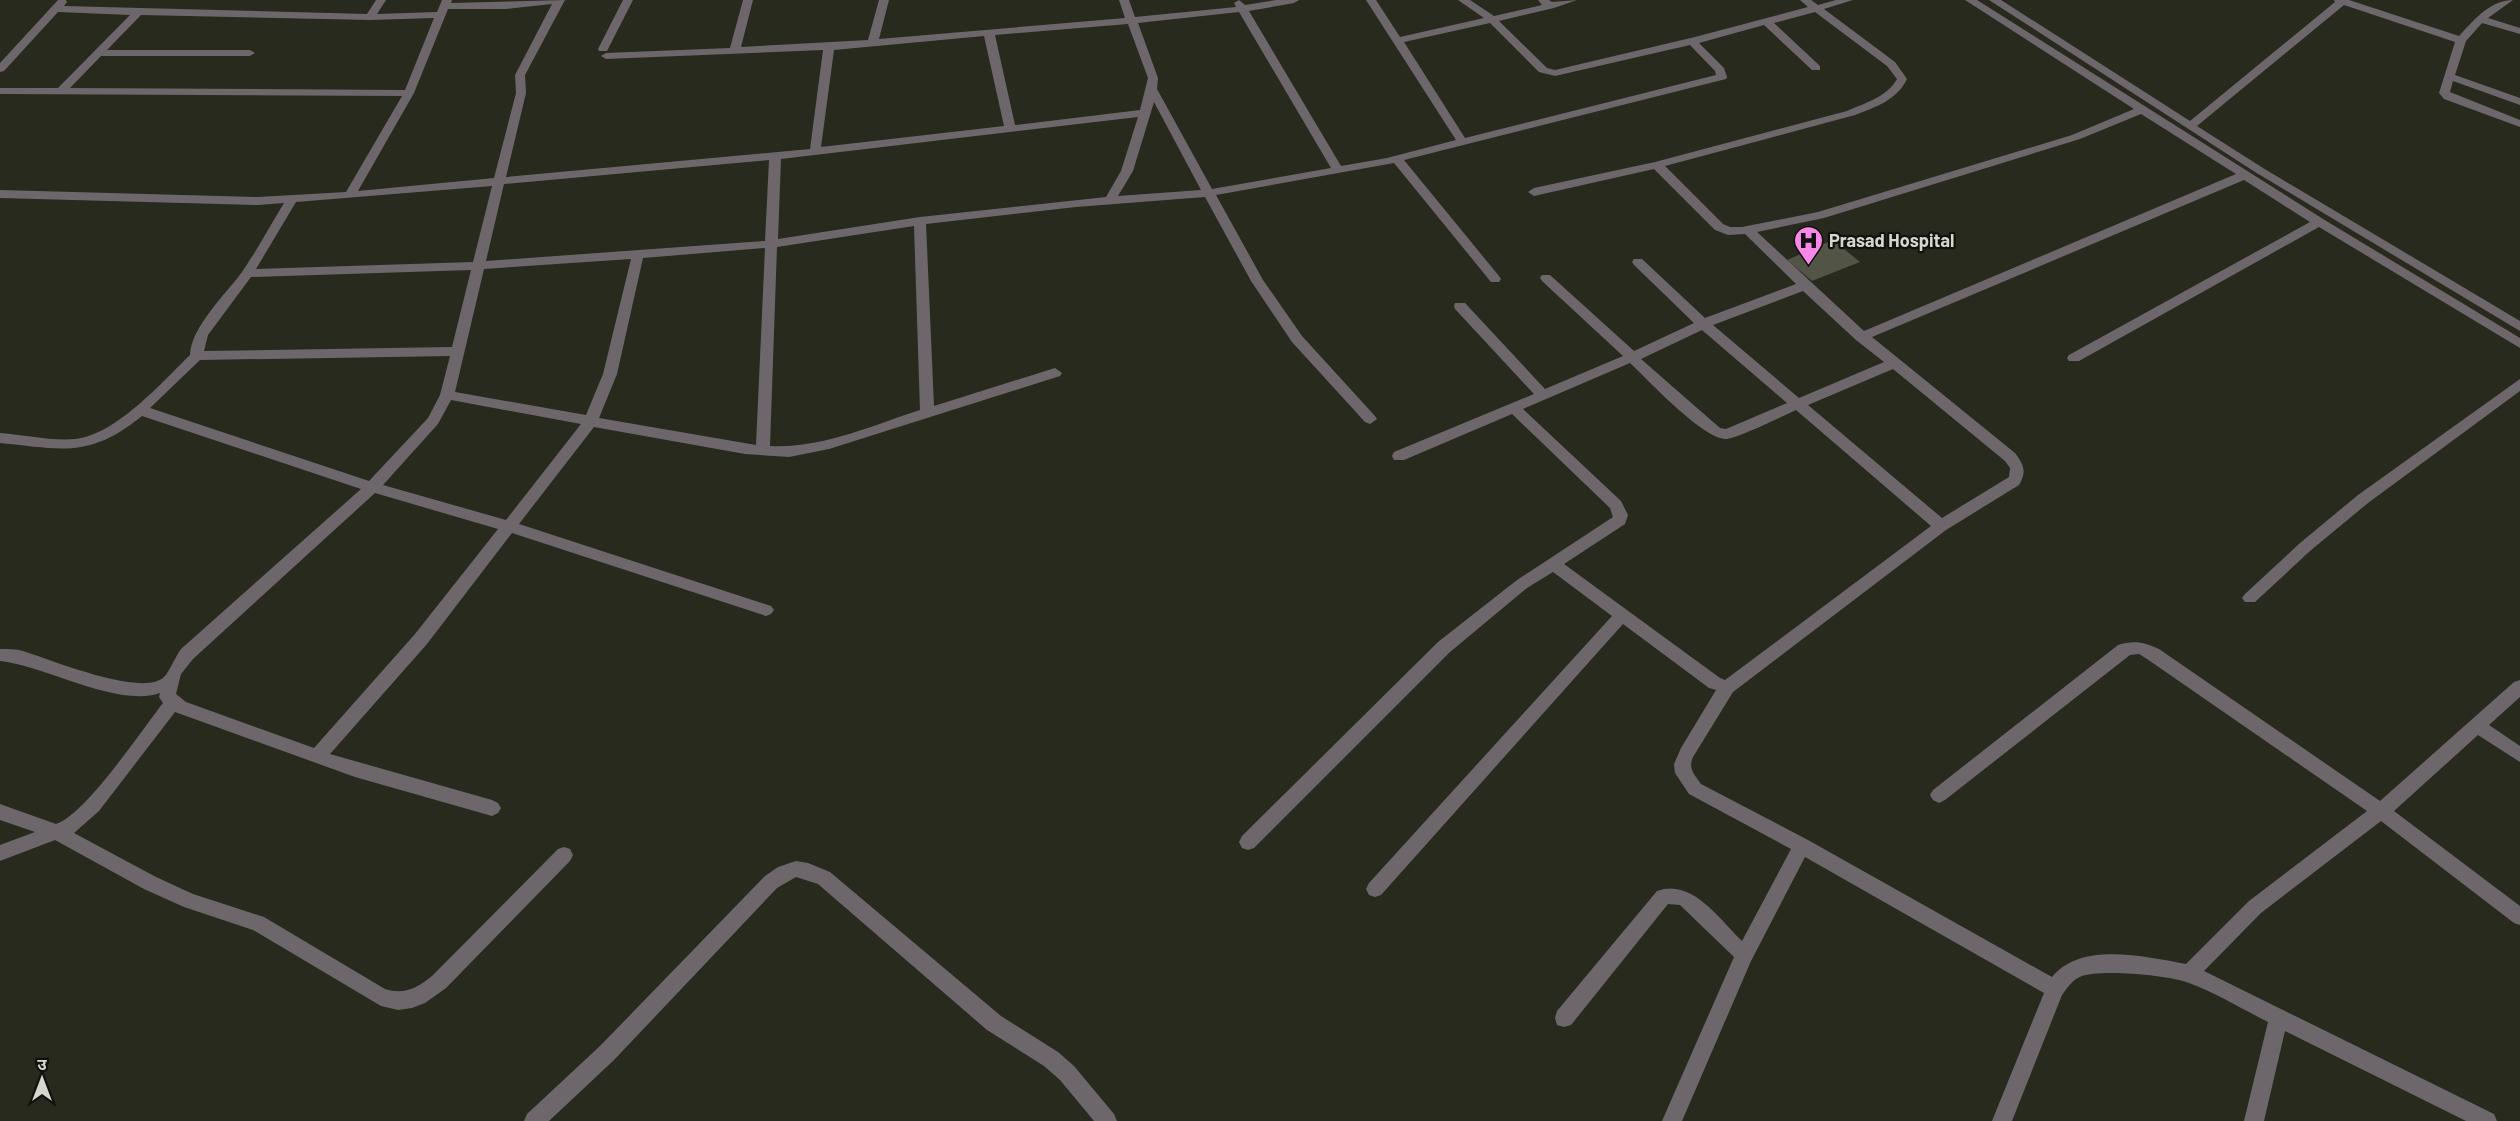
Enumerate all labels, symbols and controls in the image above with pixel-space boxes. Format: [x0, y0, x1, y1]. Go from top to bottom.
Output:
hospital icon: Prasad Hospital [1792, 224, 1824, 266]
place label: Prasad Hospital [1829, 229, 1954, 251]
north arrow [12, 1049, 72, 1109]
text: उ [37, 1054, 47, 1073]

